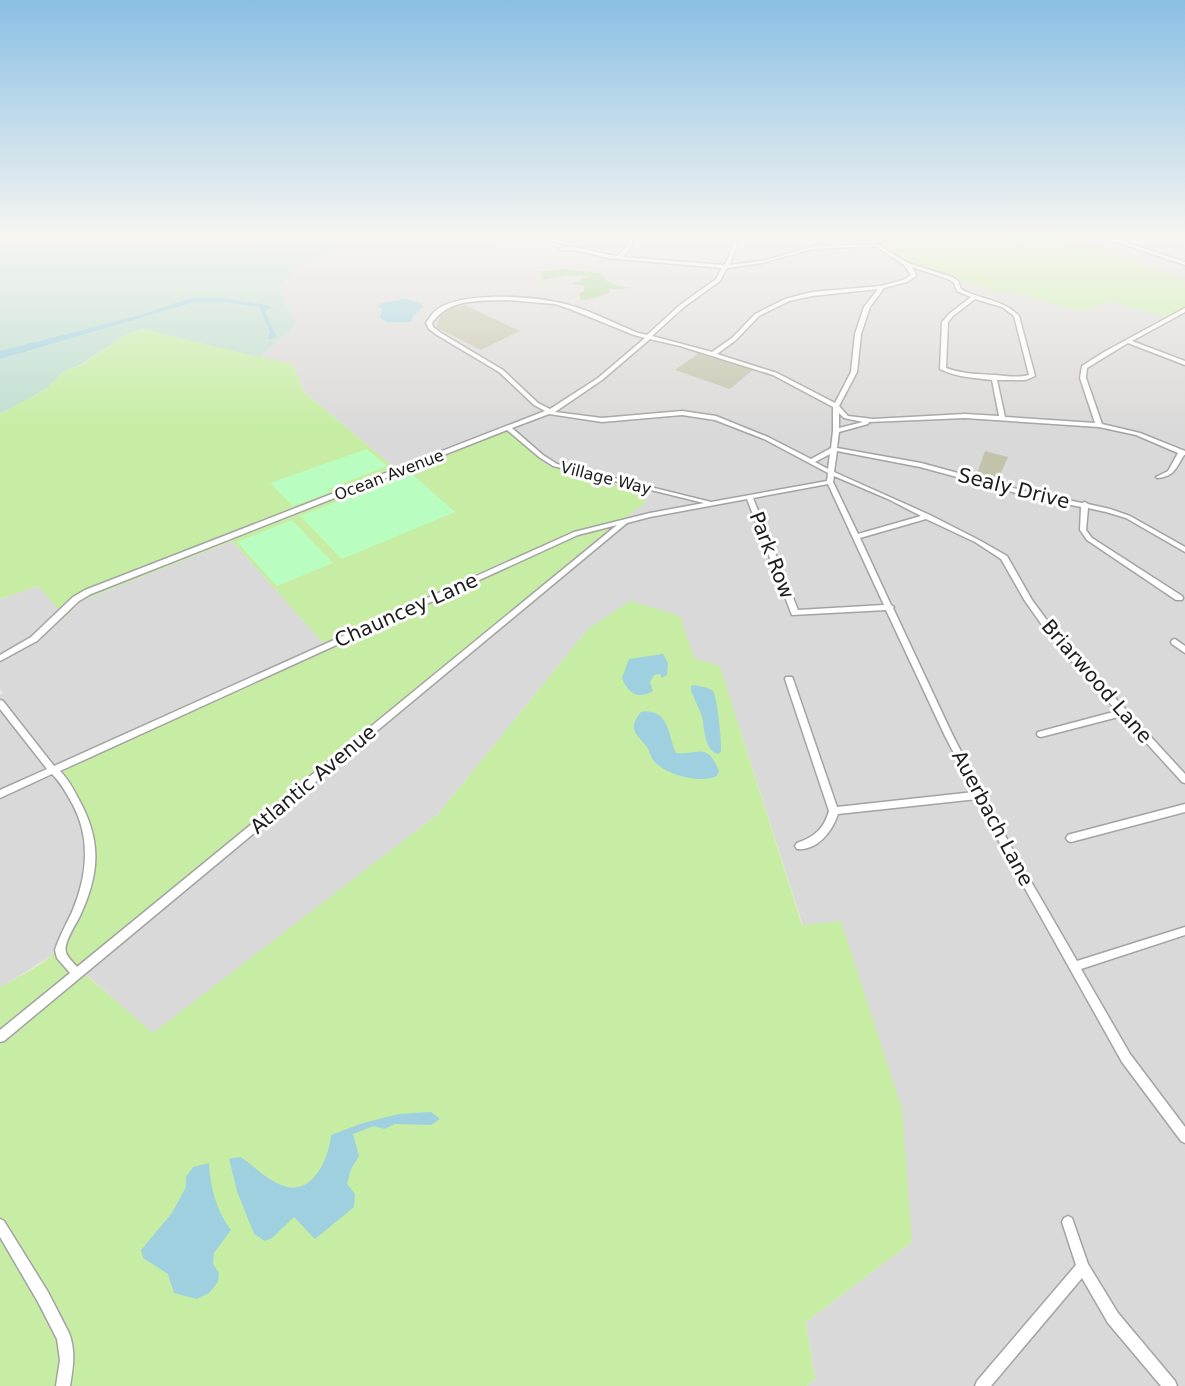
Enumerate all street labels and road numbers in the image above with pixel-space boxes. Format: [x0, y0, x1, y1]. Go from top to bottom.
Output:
street label: Ocean Avenue [332, 445, 446, 505]
street label: Village Way [559, 458, 653, 498]
street label: Sealy Drive [956, 463, 1072, 513]
street label: Park Row [744, 508, 800, 602]
street label: Chauncey Lane [331, 568, 481, 652]
street label: Briarwood Lane [1037, 614, 1157, 748]
street label: Atlantic Avenue [245, 719, 381, 839]
street label: Auerbach Lane [947, 746, 1039, 890]

